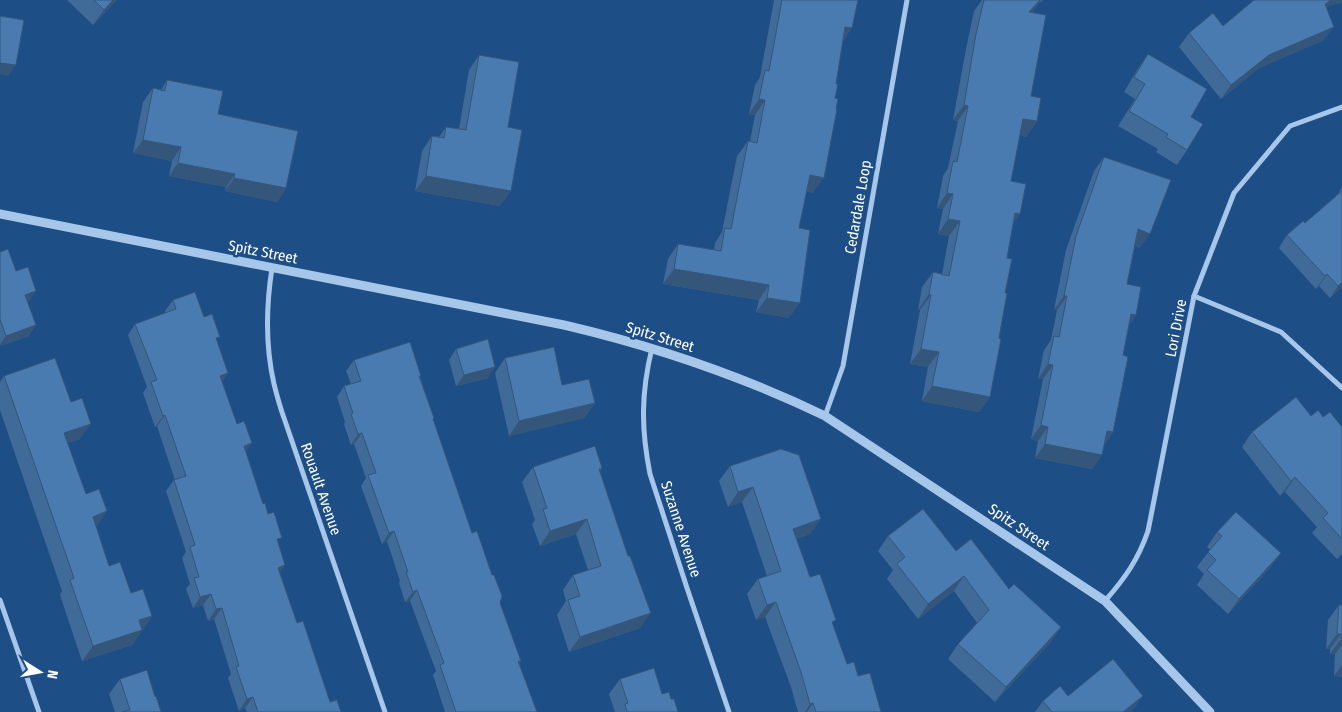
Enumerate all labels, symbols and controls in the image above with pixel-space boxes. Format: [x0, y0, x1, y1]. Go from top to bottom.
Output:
street label: Cedardale Loop [841, 159, 875, 255]
street label: Spitz Street [227, 236, 299, 268]
street label: Lori Drive [1162, 298, 1190, 358]
street label: Spitz Street [624, 318, 696, 356]
street label: Rouault Avenue [297, 441, 345, 537]
street label: Suzanne Avenue [657, 479, 705, 579]
street label: Spitz Street [985, 500, 1053, 554]
north arrow [15, 647, 65, 697]
text: N [43, 669, 61, 680]

